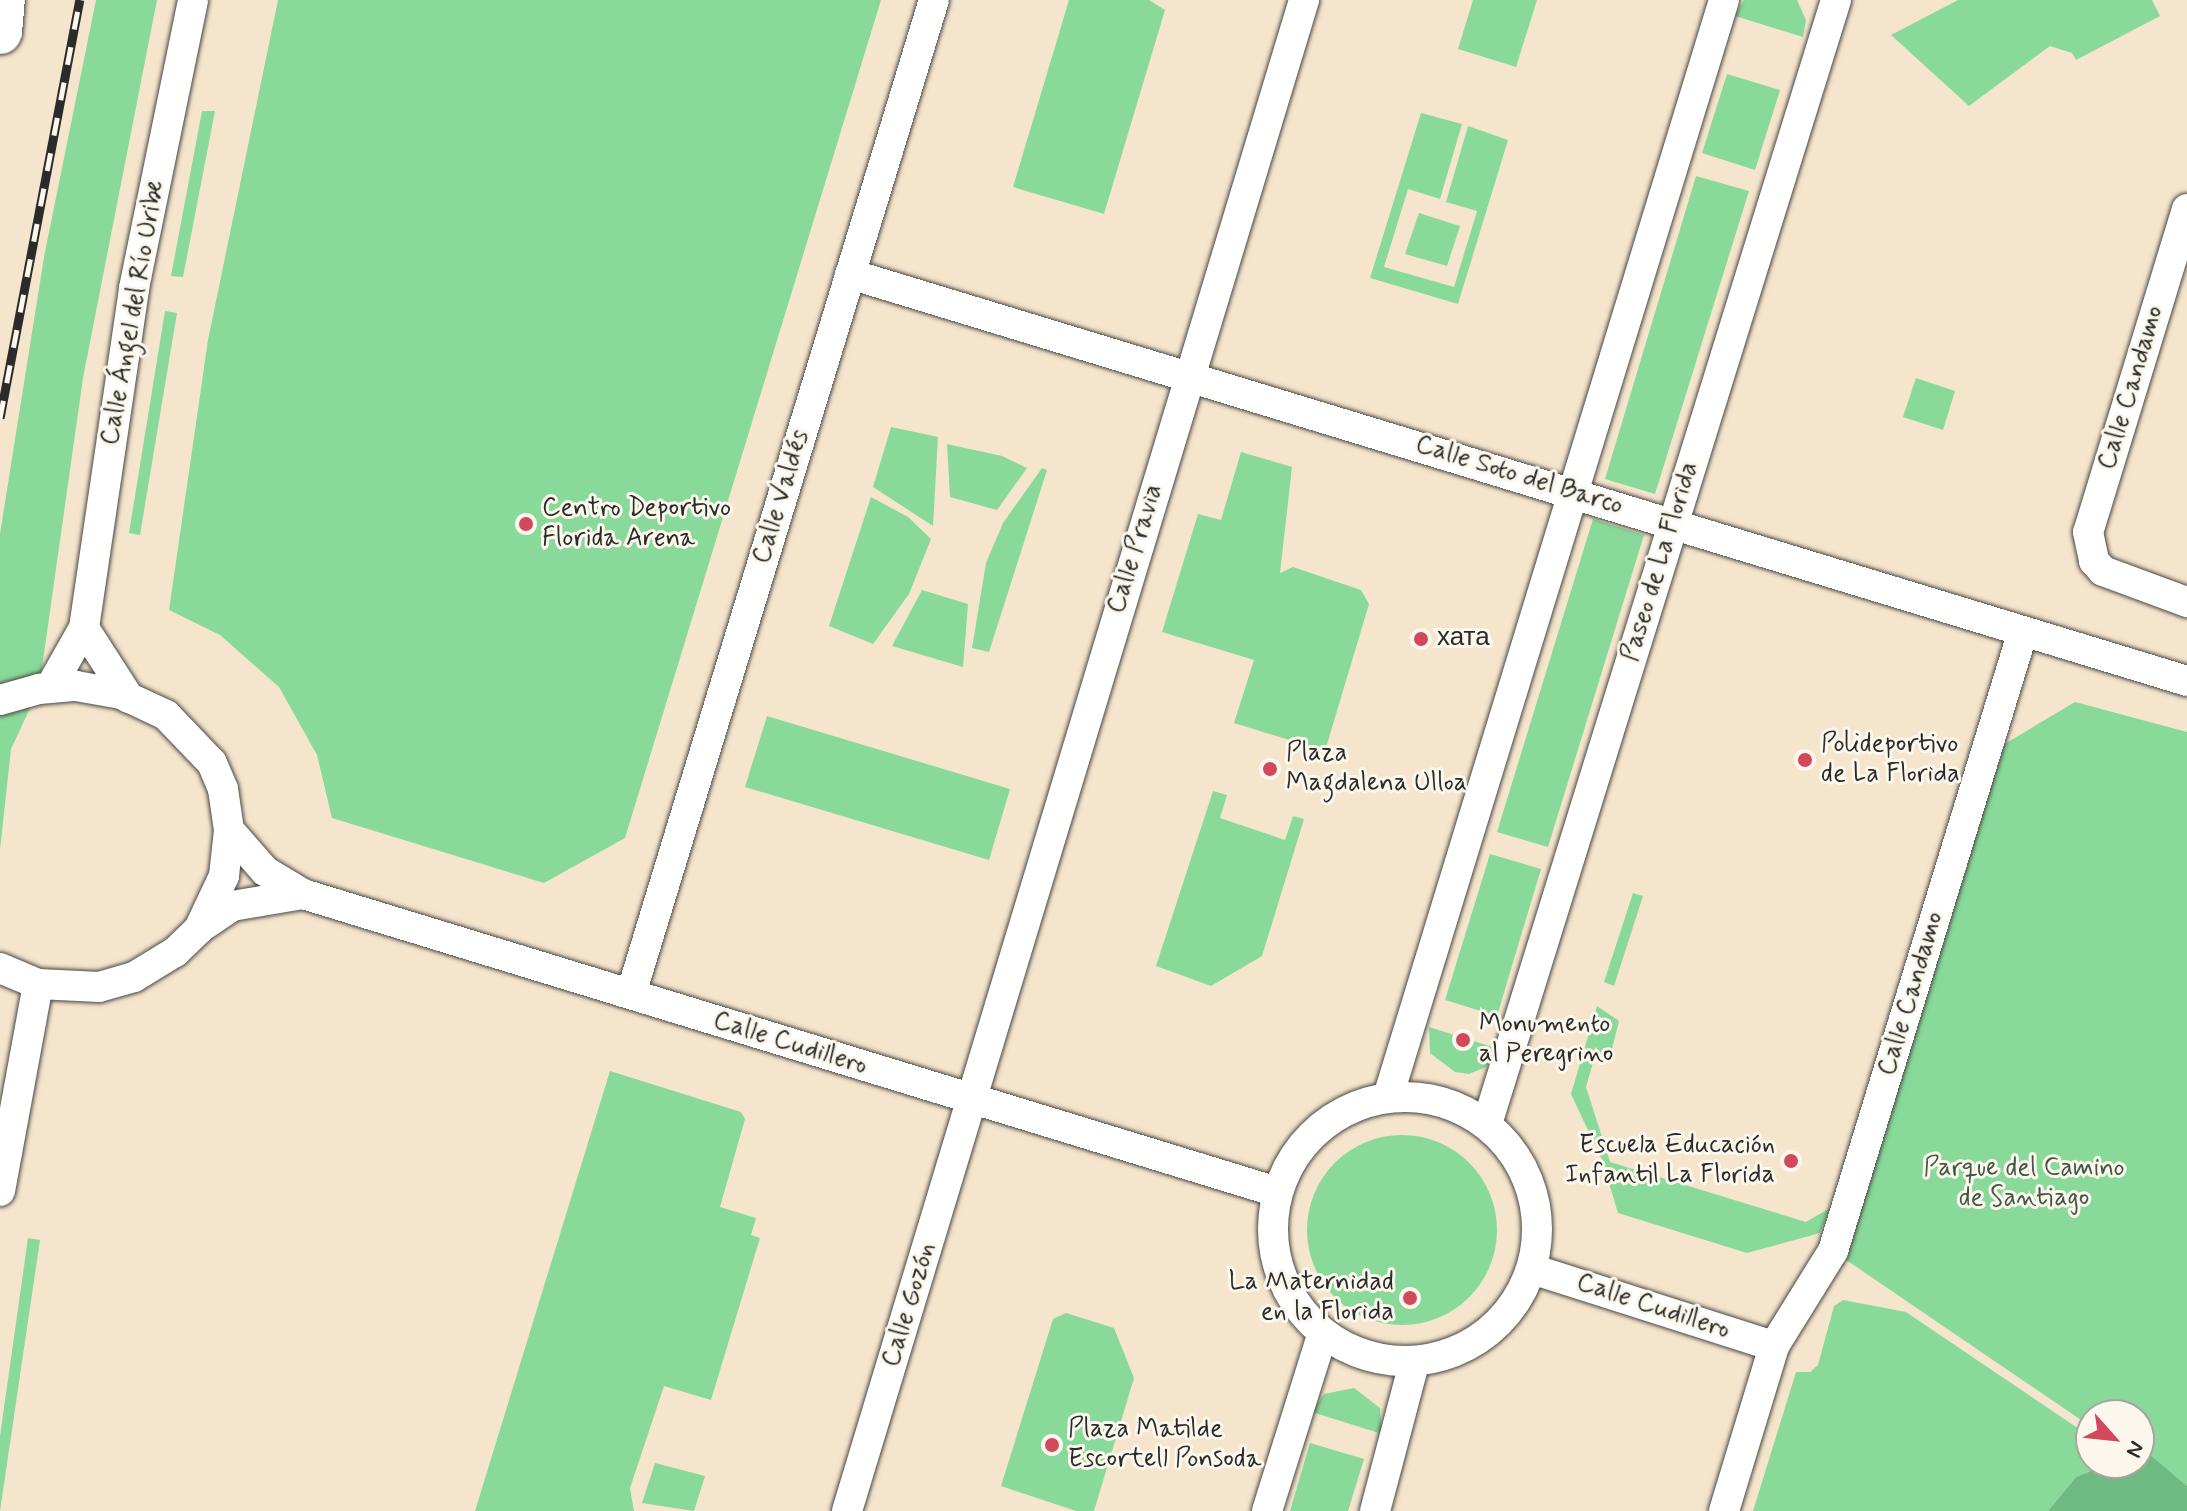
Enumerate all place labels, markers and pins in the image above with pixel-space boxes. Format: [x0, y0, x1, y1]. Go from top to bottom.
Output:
place label: Centro Deportivo Florida Arena [542, 493, 731, 554]
marker: Centro Deportivo Florida Arena [517, 515, 535, 533]
place label: хата [1437, 623, 1490, 655]
marker: хата [1412, 630, 1430, 648]
place label: Polideportivo de La Florida [1821, 729, 1966, 790]
place label: Plaza Magdalena Ulloa [1286, 738, 1470, 800]
marker: Polideportivo de La Florida [1796, 751, 1814, 769]
marker: Plaza Magdalena Ulloa [1261, 760, 1279, 778]
place label: Monumento al Peregrino [1479, 1009, 1610, 1070]
marker: Monumento al Peregrino [1454, 1031, 1472, 1049]
place label: Escuela Educación Infantil La Florida [1560, 1130, 1775, 1192]
marker: Escuela Educación Infantil La Florida [1782, 1152, 1800, 1170]
place label: La Maternidad en la Florida [1231, 1267, 1394, 1328]
marker: La Maternidad en la Florida [1401, 1289, 1419, 1307]
place label: Plaza Matilde Escortell Ponsoda [1068, 1414, 1261, 1476]
marker: Plaza Matilde Escortell Ponsoda [1043, 1436, 1061, 1454]

